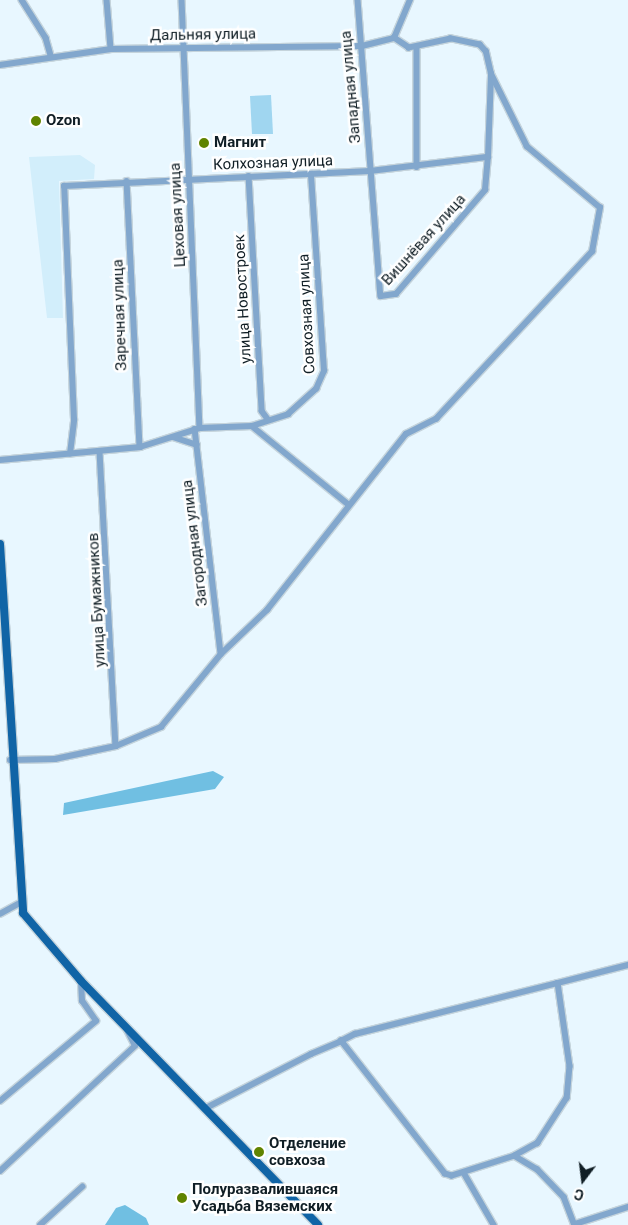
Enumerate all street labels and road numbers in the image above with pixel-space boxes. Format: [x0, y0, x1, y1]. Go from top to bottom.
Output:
street label: Дальняя улица [150, 25, 256, 45]
street label: Западная улица [337, 30, 365, 144]
street label: Колхозная улица [213, 152, 333, 174]
street label: Цеховая улица [166, 162, 190, 268]
street label: Вишнёвая улица [378, 191, 470, 289]
street label: улица Новостроек [231, 234, 255, 364]
street label: Совхозная улица [295, 253, 319, 375]
street label: Заречная улица [109, 259, 131, 371]
street label: Загородная улица [178, 479, 212, 607]
street label: улица Бумажников [84, 532, 110, 668]

